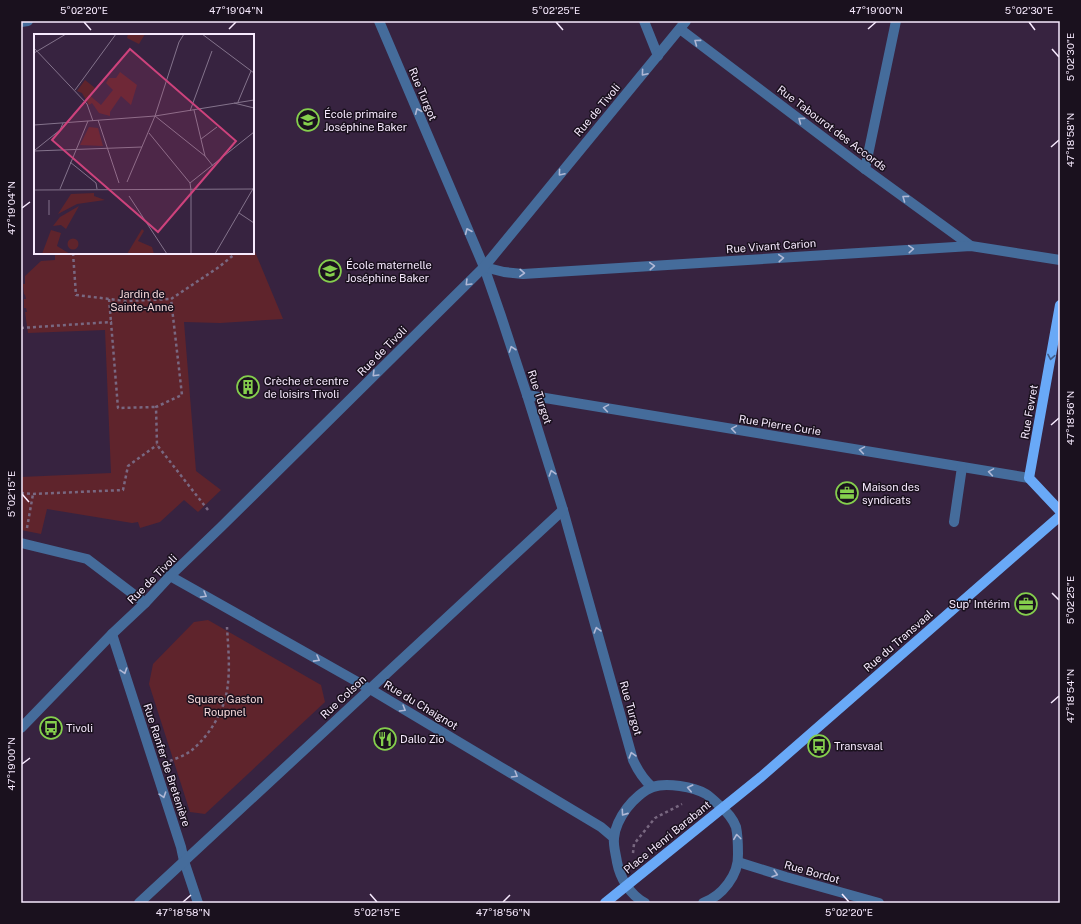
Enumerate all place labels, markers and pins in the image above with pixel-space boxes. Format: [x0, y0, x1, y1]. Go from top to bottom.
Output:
school or university icon: École primaire Joséphine Baker [295, 107, 321, 133]
place label: École primaire Joséphine Baker [324, 107, 407, 133]
school or university icon: École maternelle Joséphine Baker [317, 258, 343, 284]
place label: École maternelle Joséphine Baker [346, 258, 432, 284]
building icon: Crèche et centre de loisirs Tivoli [235, 374, 261, 400]
place label: Crèche et centre de loisirs Tivoli [264, 375, 349, 400]
office icon: Maison des syndicats [834, 480, 860, 506]
place label: Maison des syndicats [862, 481, 920, 506]
office icon: Sup' Intérim [1013, 591, 1039, 617]
place label: Sup' Intérim [949, 598, 1010, 610]
bus stop icon: Tivoli [38, 715, 64, 741]
place label: Tivoli [66, 722, 93, 734]
restaurant icon: Dallo Zio [372, 726, 398, 752]
place label: Dallo Zio [400, 733, 445, 745]
bus stop icon: Transvaal [806, 733, 832, 759]
place label: Transvaal [834, 740, 883, 752]

